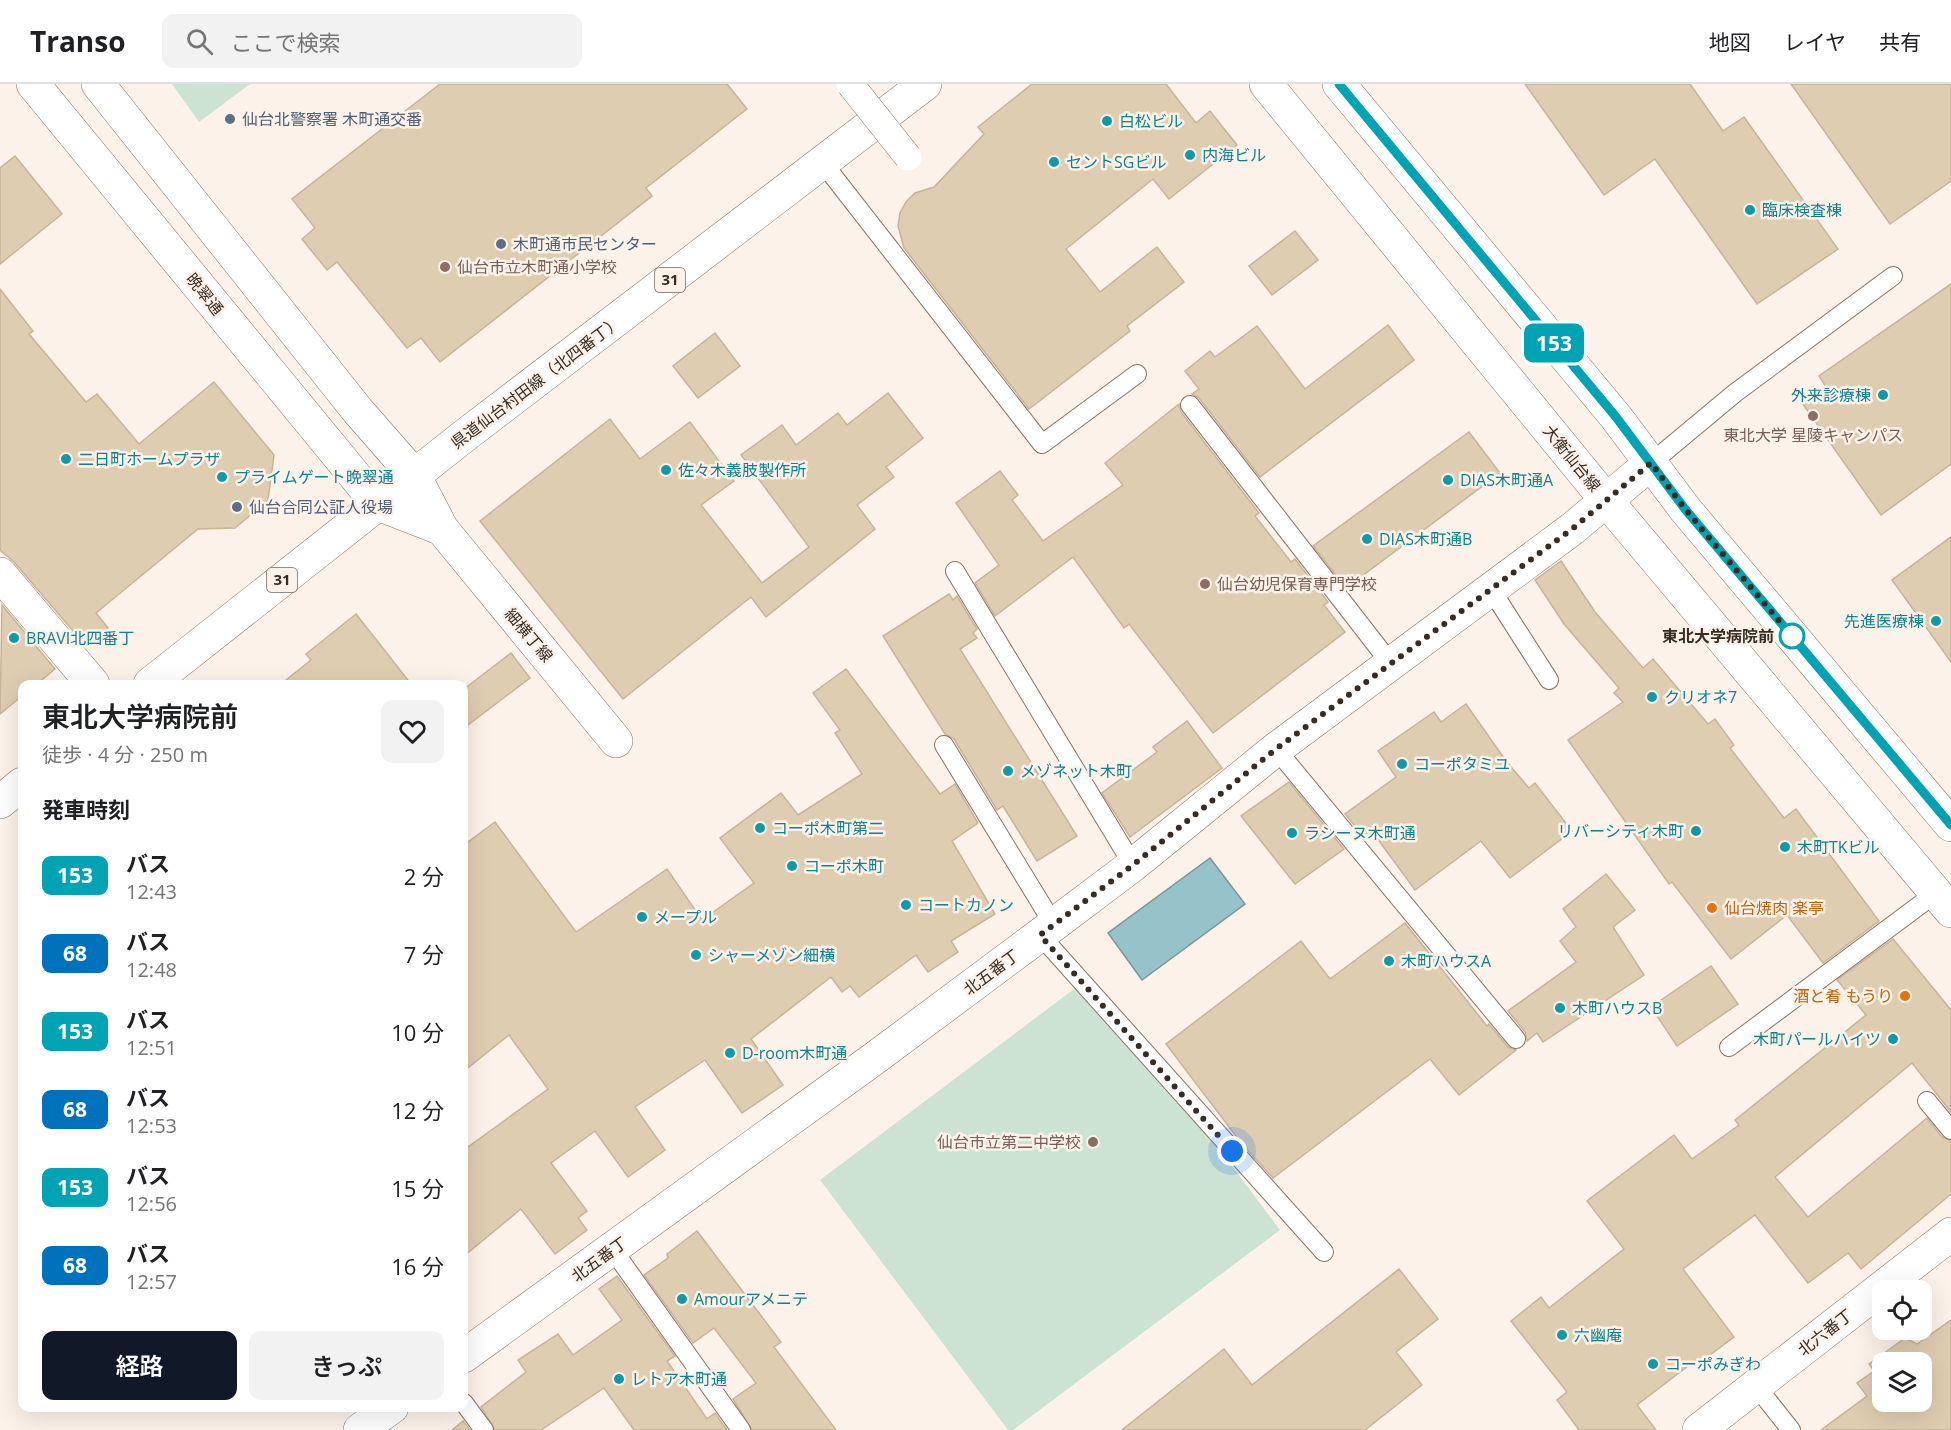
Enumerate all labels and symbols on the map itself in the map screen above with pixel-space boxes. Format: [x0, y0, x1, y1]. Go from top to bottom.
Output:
place label: 仙台北警察署 木町通交番 [242, 108, 422, 130]
place label: 白松ビル [1119, 110, 1183, 132]
marker: 仙台北警察署 木町通交番 [223, 112, 237, 126]
marker: 白松ビル [1100, 114, 1114, 128]
place label: 内海ビル [1202, 144, 1266, 166]
marker: 内海ビル [1183, 148, 1197, 162]
place label: セントSGビル [1066, 151, 1166, 173]
marker: セントSGビル [1047, 155, 1061, 169]
place label: 臨床検査棟 [1762, 199, 1842, 221]
marker: 臨床検査棟 [1743, 203, 1757, 217]
place label: 木町通市民センター [513, 233, 657, 255]
marker: 木町通市民センター [494, 237, 508, 251]
place label: 仙台市立木町通小学校 [457, 256, 617, 278]
marker: 仙台市立木町通小学校 [438, 260, 452, 274]
street label: 晩翠通 [181, 268, 229, 320]
road number: 31 [655, 268, 685, 292]
street label: 県道仙台村田線（北四番丁） [446, 311, 626, 453]
line badge: 153 [1520, 324, 1588, 362]
place label: 外来診療棟 [1791, 384, 1871, 406]
marker: 外来診療棟 [1876, 388, 1890, 402]
marker: 東北大学 星陵キャンパス [1806, 409, 1820, 423]
street label: 大衡仙台線 [1538, 420, 1606, 496]
place label: 東北大学 星陵キャンパス [1723, 424, 1903, 446]
place label: 二日町ホームプラザ [78, 448, 221, 470]
marker: 二日町ホームプラザ [59, 452, 73, 466]
place label: 佐々木義肢製作所 [678, 459, 806, 481]
marker: 佐々木義肢製作所 [659, 463, 673, 477]
place label: プライムゲート晩翠通 [234, 466, 394, 488]
place label: DIAS木町通A [1460, 469, 1554, 491]
marker: プライムゲート晩翠通 [215, 470, 229, 484]
marker: DIAS木町通A [1441, 473, 1455, 487]
place label: 仙台合同公証人役場 [249, 496, 393, 518]
marker: 仙台合同公証人役場 [230, 500, 244, 514]
place label: DIAS木町通B [1379, 528, 1472, 550]
marker: DIAS木町通B [1360, 532, 1374, 546]
road number: 31 [267, 568, 297, 592]
place label: 仙台幼児保育専門学校 [1217, 573, 1377, 595]
marker: 仙台幼児保育専門学校 [1198, 577, 1212, 591]
street label: 細横丁線 [500, 603, 558, 667]
place label: 先進医療棟 [1844, 610, 1924, 632]
marker: 先進医療棟 [1929, 614, 1943, 628]
marker: 東北大学病院前 [1779, 623, 1805, 649]
place label: 東北大学病院前 [1662, 625, 1774, 647]
place label: BRAVI北四番丁 [26, 627, 134, 649]
marker: BRAVI北四番丁 [7, 631, 21, 645]
place label: クリオネ7 [1664, 686, 1737, 708]
marker: クリオネ7 [1645, 690, 1659, 704]
place label: コーポタミユ [1414, 753, 1510, 775]
marker: コーポタミユ [1395, 757, 1409, 771]
place label: メゾネット木町 [1020, 760, 1132, 782]
marker: メゾネット木町 [1001, 764, 1015, 778]
place label: コーポ木町第二 [772, 817, 884, 839]
place label: リバーシティ木町 [1557, 820, 1684, 842]
marker: コーポ木町第二 [753, 821, 767, 835]
place label: ラシーヌ木町通 [1304, 822, 1416, 844]
marker: リバーシティ木町 [1689, 824, 1703, 838]
marker: ラシーヌ木町通 [1285, 826, 1299, 840]
place label: 木町TKビル [1797, 836, 1880, 858]
marker: 木町TKビル [1778, 840, 1792, 854]
place label: コーポ木町 [804, 855, 884, 877]
marker: コーポ木町 [785, 859, 799, 873]
place label: コートカノン [918, 894, 1014, 916]
place label: 仙台焼肉 楽亭 [1724, 897, 1824, 919]
marker: コートカノン [899, 898, 913, 912]
marker: 仙台焼肉 楽亭 [1705, 901, 1719, 915]
place label: メープル [654, 906, 717, 928]
marker: メープル [635, 910, 649, 924]
place label: シャーメゾン細横 [708, 944, 835, 966]
street label: 北五番丁 [959, 944, 1023, 1000]
marker: シャーメゾン細横 [689, 948, 703, 962]
place label: 木町ハウスA [1401, 950, 1492, 972]
marker: 木町ハウスA [1382, 954, 1396, 968]
place label: 酒と肴 もうり [1793, 985, 1893, 1007]
marker: 酒と肴 もうり [1898, 989, 1912, 1003]
place label: 木町ハウスB [1572, 997, 1662, 1019]
marker: 木町ハウスB [1553, 1001, 1567, 1015]
place label: 木町パールハイツ [1753, 1028, 1881, 1050]
marker: 木町パールハイツ [1886, 1032, 1900, 1046]
place label: D-room木町通 [742, 1042, 847, 1064]
marker: D-room木町通 [723, 1046, 737, 1060]
place label: 仙台市立第二中学校 [937, 1131, 1081, 1153]
marker: 仙台市立第二中学校 [1086, 1135, 1100, 1149]
your location [1217, 1136, 1247, 1166]
street label: 北五番丁 [567, 1231, 631, 1287]
place label: Amourアメニテ [694, 1288, 808, 1310]
marker: Amourアメニテ [675, 1292, 689, 1306]
street label: 北六番丁 [1793, 1304, 1857, 1360]
place label: 六幽庵 [1574, 1324, 1622, 1346]
marker: 六幽庵 [1555, 1328, 1569, 1342]
place label: コーポみぎわ [1665, 1353, 1761, 1375]
marker: コーポみぎわ [1646, 1357, 1660, 1371]
place label: レトア木町通 [631, 1368, 727, 1390]
marker: レトア木町通 [612, 1372, 626, 1386]

